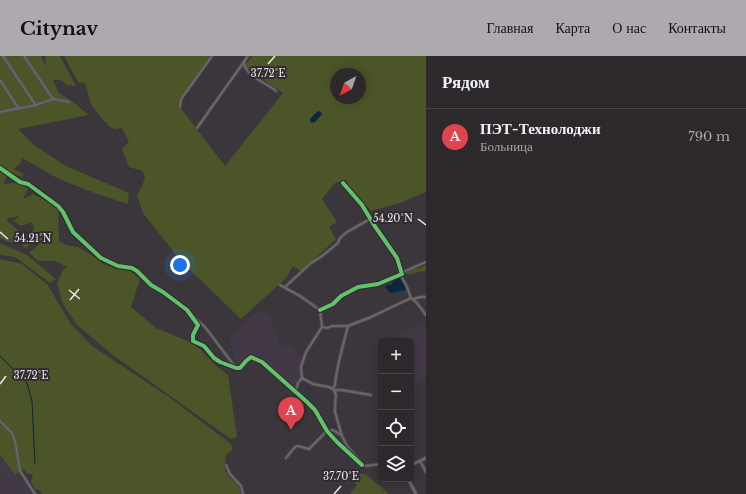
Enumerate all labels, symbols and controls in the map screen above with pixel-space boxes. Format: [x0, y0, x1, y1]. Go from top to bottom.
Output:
text: Citynav [20, 17, 98, 40]
text: Главная [486, 19, 533, 37]
text: Карта [555, 19, 590, 37]
text: О нас [612, 19, 646, 37]
text: Контакты [668, 19, 726, 37]
text: 37.72°E [250, 67, 286, 80]
north arrow [330, 68, 366, 104]
text: Рядом [442, 72, 490, 93]
text: ПЭТ-Технолоджи [480, 119, 601, 138]
text: A [450, 128, 460, 145]
text: 790 m [688, 128, 730, 145]
text: Больница [480, 138, 533, 155]
text: 54.20°N [373, 212, 413, 225]
text: 54.21°N [14, 232, 52, 245]
your location [170, 255, 190, 275]
map controls [378, 338, 414, 482]
button: + [378, 338, 414, 374]
text: 37.72°E [13, 369, 49, 382]
button: − [378, 374, 414, 410]
pin: A [278, 397, 304, 430]
button: locate [378, 410, 414, 446]
button: layers [378, 446, 414, 482]
text: 37.70°E [323, 470, 359, 483]

